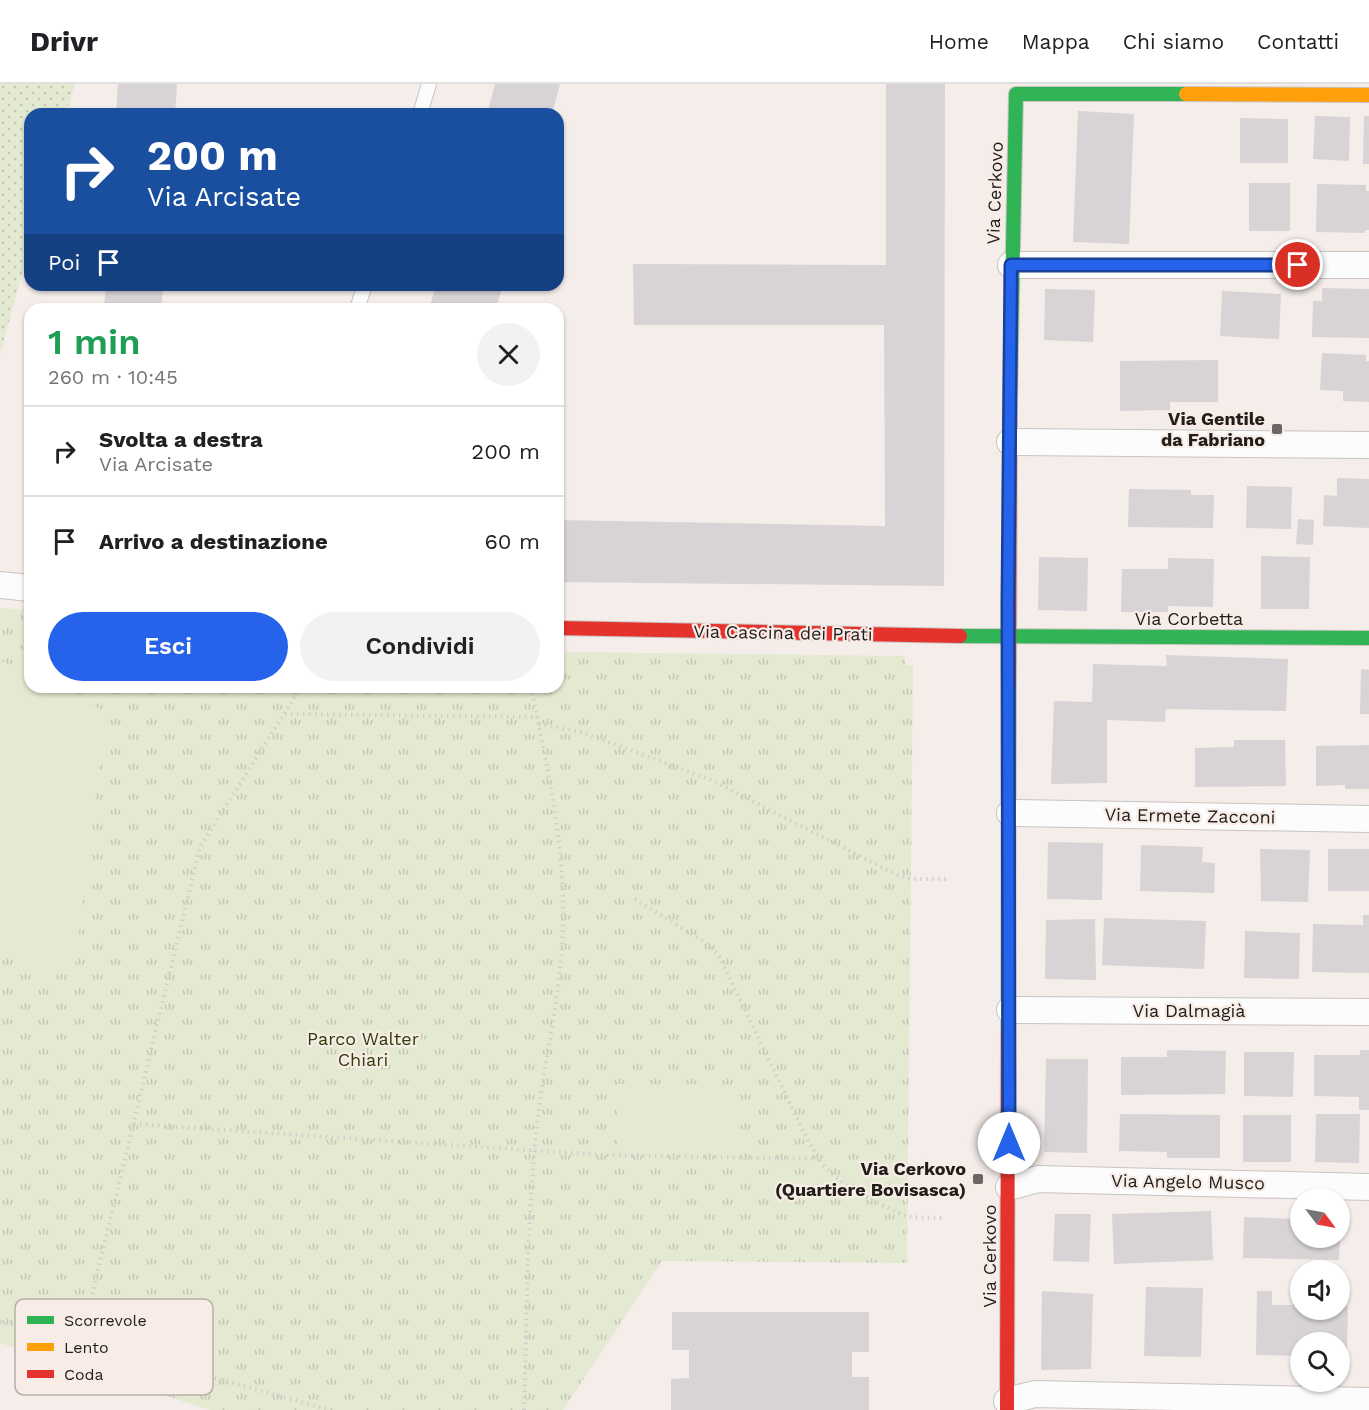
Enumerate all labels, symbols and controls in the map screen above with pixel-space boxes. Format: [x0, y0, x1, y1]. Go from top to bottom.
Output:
text: Drivr [30, 25, 98, 58]
text: Home [929, 29, 989, 54]
text: Mappa [1022, 29, 1090, 54]
text: Chi siamo [1123, 29, 1224, 54]
text: Contatti [1257, 29, 1339, 54]
text: 200 m [147, 131, 278, 180]
icon: right [48, 132, 126, 210]
street label: Via Cerkovo [982, 141, 1007, 245]
text: Via Arcisate [147, 181, 301, 213]
pin [1272, 239, 1323, 290]
icon: arrive [92, 246, 125, 279]
icon: arrive [1281, 248, 1314, 281]
text: Poi [48, 250, 80, 275]
text: 1 min [48, 321, 140, 363]
button: close [477, 323, 540, 386]
text: 260 m · 10:45 [48, 365, 178, 389]
place label: Via Gentile da Fabriano [1161, 408, 1265, 450]
marker: Via Gentile da Fabriano [1270, 422, 1284, 436]
text: Svolta a destra [99, 427, 263, 452]
icon: right [48, 435, 81, 468]
text: 200 m [471, 439, 540, 464]
text: Via Arcisate [99, 452, 213, 476]
icon: arrive [48, 525, 81, 558]
text: Arrivo a destinazione [99, 529, 328, 554]
text: 60 m [484, 529, 540, 554]
street label: Via Corbetta [1135, 608, 1243, 629]
button: Esci [48, 612, 288, 681]
button: Condividi [300, 612, 540, 681]
street label: Via Cascina dei Prati [693, 620, 873, 645]
street label: Via Ermete Zacconi [1104, 804, 1276, 827]
street label: Via Dalmagià [1133, 1000, 1245, 1021]
park label: Parco Walter Chiari [307, 1028, 419, 1070]
position arrow [977, 1111, 1041, 1175]
place label: Via Cerkovo (Quartiere Bovisasca) [775, 1158, 966, 1200]
street label: Via Angelo Musco [1111, 1170, 1265, 1193]
marker: Via Cerkovo (Quartiere Bovisasca) [971, 1172, 985, 1186]
north arrow [1290, 1188, 1350, 1248]
map controls [1290, 1188, 1350, 1392]
street label: Via Cerkovo [979, 1204, 1000, 1308]
button: sound [1290, 1260, 1350, 1320]
legend [15, 1299, 213, 1395]
text: Scorrevole [64, 1311, 147, 1330]
button: search [1290, 1332, 1350, 1392]
text: Lento [64, 1338, 109, 1357]
text: Coda [64, 1365, 104, 1384]

